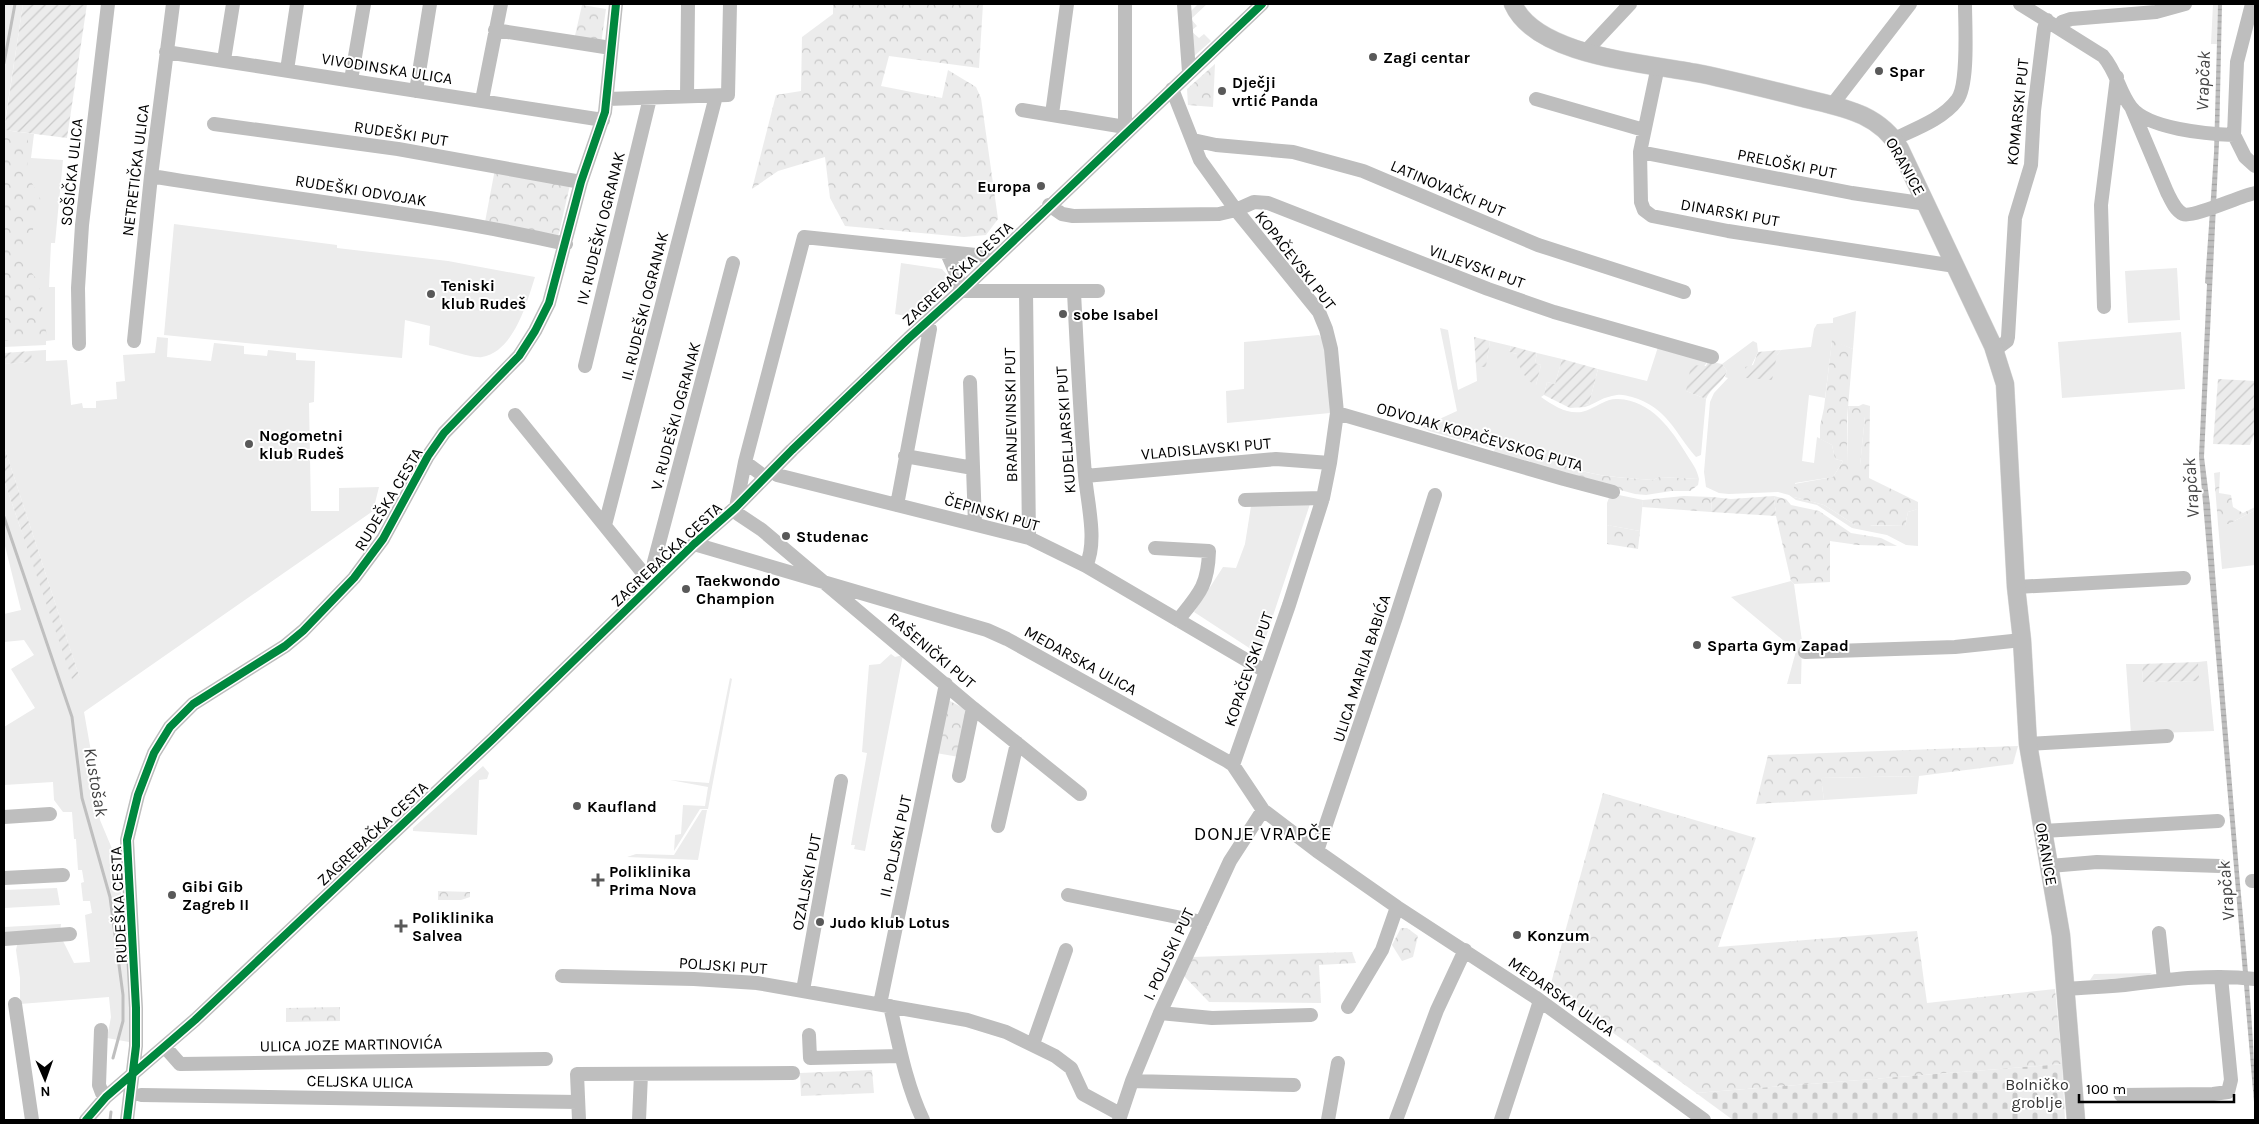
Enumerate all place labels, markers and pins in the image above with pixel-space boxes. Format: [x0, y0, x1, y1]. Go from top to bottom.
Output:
place label: Zagi centar [1383, 48, 1471, 67]
marker: Zagi centar [1367, 51, 1379, 63]
place label: Spar [1889, 62, 1925, 81]
marker: Spar [1873, 65, 1885, 77]
place label: Dječji vrtić Panda [1232, 73, 1318, 110]
marker: Dječji vrtić Panda [1216, 85, 1228, 97]
place label: Europa [977, 177, 1031, 196]
marker: Europa [1035, 180, 1047, 192]
place label: Teniski klub Rudeš [441, 276, 526, 313]
marker: Teniski klub Rudeš [425, 288, 437, 300]
place label: sobe Isabel [1073, 305, 1159, 324]
marker: sobe Isabel [1057, 308, 1069, 320]
place label: Nogometni klub Rudeš [259, 426, 344, 463]
marker: Nogometni klub Rudeš [243, 438, 255, 450]
place label: Studenac [796, 527, 869, 546]
marker: Studenac [780, 530, 792, 542]
place label: Taekwondo Champion [696, 571, 780, 608]
marker: Taekwondo Champion [680, 583, 692, 595]
place label: Sparta Gym Zapad [1707, 636, 1849, 655]
marker: Sparta Gym Zapad [1691, 639, 1703, 651]
place label: Kaufland [587, 797, 657, 816]
marker: Kaufland [571, 800, 583, 812]
place label: Poliklinika Prima Nova [609, 862, 697, 899]
marker: Poliklinika Prima Nova [591, 873, 605, 887]
place label: Gibi Gib Zagreb II [182, 877, 249, 914]
marker: Gibi Gib Zagreb II [166, 889, 178, 901]
place label: Poliklinika Salvea [412, 908, 494, 945]
place label: Judo klub Lotus [830, 913, 950, 932]
marker: Judo klub Lotus [814, 916, 826, 928]
marker: Poliklinika Salvea [394, 919, 408, 933]
place label: Konzum [1527, 926, 1590, 945]
marker: Konzum [1511, 929, 1523, 941]

